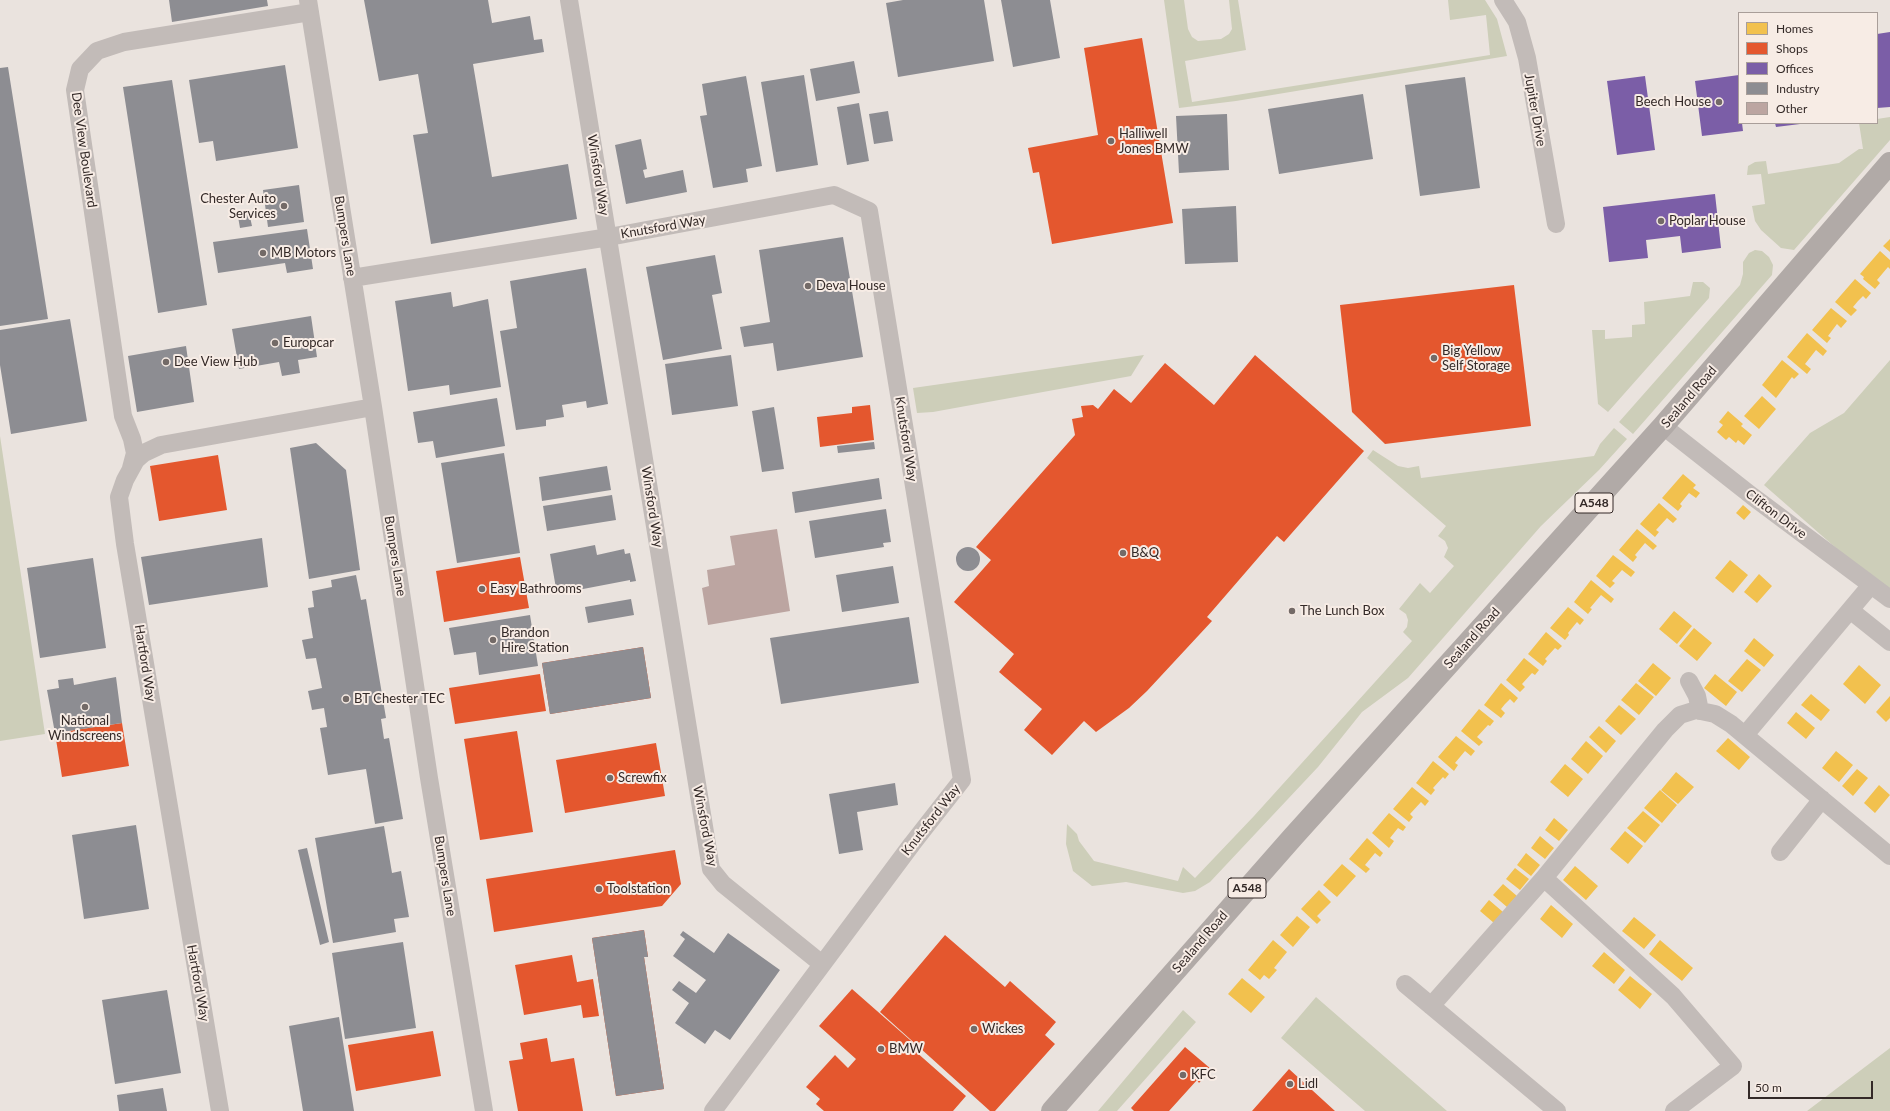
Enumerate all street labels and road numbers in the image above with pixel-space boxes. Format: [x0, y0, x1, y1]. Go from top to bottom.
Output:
street label: Jupiter Drive [1521, 72, 1549, 148]
street label: Dee View Boulevard [68, 91, 100, 209]
street label: Winsford Way [584, 133, 612, 217]
street label: Bumpers Lane [331, 195, 359, 277]
street label: Knutsford Way [619, 212, 707, 242]
street label: Sealand Road [1658, 363, 1720, 431]
street label: Knutsford Way [892, 395, 920, 483]
street label: Winsford Way [638, 465, 666, 549]
street label: Clifton Drive [1742, 486, 1810, 542]
road number: A548 [1575, 493, 1613, 513]
street label: Bumpers Lane [381, 515, 409, 597]
street label: Sealand Road [1441, 604, 1503, 672]
street label: Hartford Way [131, 623, 159, 703]
street label: Knutsford Way [898, 781, 964, 859]
street label: Winsford Way [690, 784, 720, 868]
street label: Bumpers Lane [431, 835, 459, 917]
road number: A548 [1228, 878, 1266, 898]
street label: Sealand Road [1169, 908, 1231, 976]
street label: Hartford Way [184, 943, 212, 1023]

